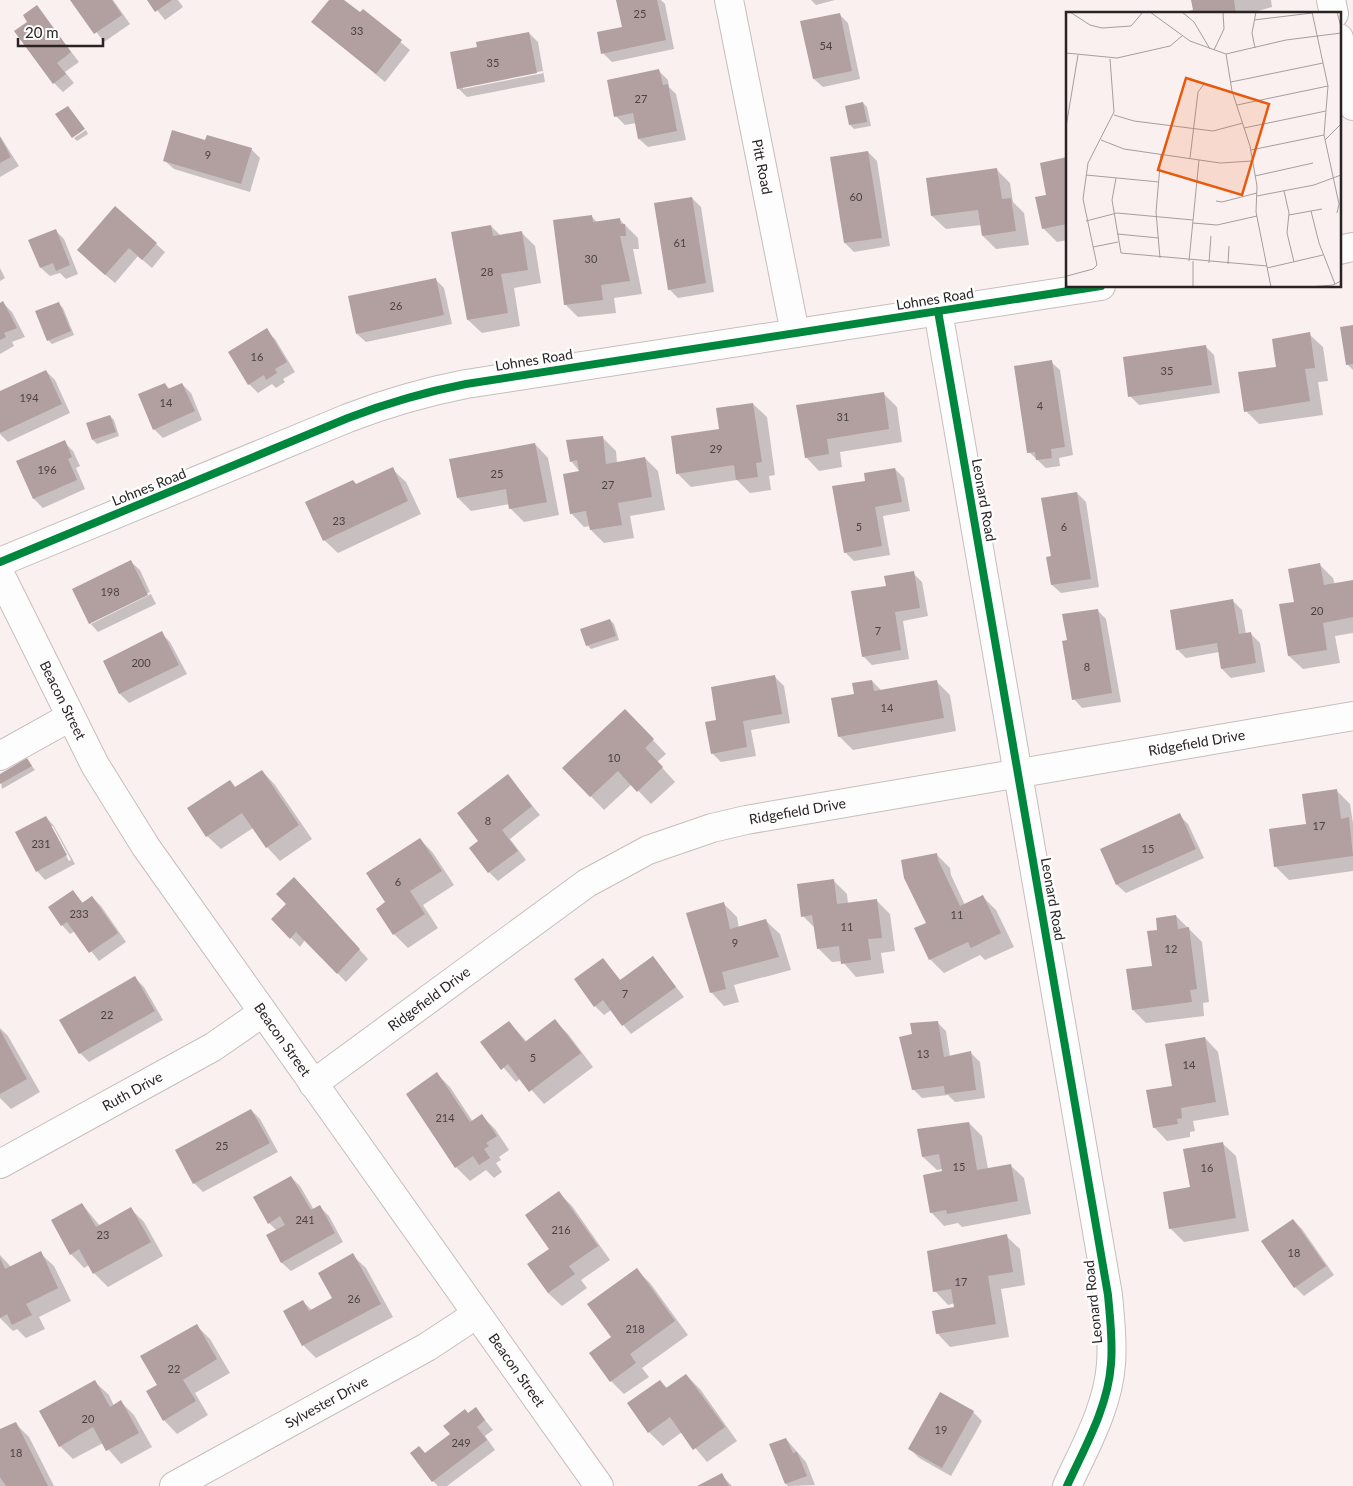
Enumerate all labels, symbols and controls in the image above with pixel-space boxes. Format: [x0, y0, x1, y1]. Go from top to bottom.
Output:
house number: 25 [634, 7, 646, 20]
inset map [1066, 12, 1340, 288]
scale bar [18, 15, 102, 47]
text: 20 m [25, 23, 59, 41]
house number: 33 [351, 24, 363, 37]
house number: 54 [820, 39, 833, 52]
house number: 35 [487, 56, 499, 69]
house number: 27 [635, 92, 647, 105]
street label: Pitt Road [749, 138, 776, 196]
house number: 9 [205, 148, 211, 161]
house number: 60 [850, 190, 863, 203]
house number: 61 [674, 236, 686, 249]
house number: 30 [585, 252, 598, 265]
house number: 28 [481, 265, 493, 278]
street label: Lohnes Road [895, 284, 975, 313]
house number: 26 [390, 299, 402, 312]
street label: Lohnes Road [494, 345, 574, 374]
house number: 16 [251, 350, 263, 363]
house number: 35 [1161, 364, 1173, 377]
house number: 194 [19, 391, 39, 404]
house number: 14 [160, 396, 173, 409]
house number: 4 [1037, 399, 1044, 412]
house number: 31 [837, 410, 849, 423]
house number: 29 [710, 442, 722, 455]
street label: Leonard Road [969, 457, 1000, 543]
house number: 196 [37, 463, 57, 476]
street label: Lohnes Road [109, 464, 188, 509]
house number: 25 [491, 467, 503, 480]
house number: 27 [602, 478, 614, 491]
house number: 23 [333, 514, 345, 527]
house number: 5 [856, 520, 862, 533]
house number: 6 [1061, 520, 1067, 533]
house number: 198 [100, 585, 120, 598]
house number: 20 [1311, 604, 1324, 617]
house number: 7 [875, 624, 881, 637]
house number: 200 [131, 656, 151, 669]
street label: Beacon Street [36, 658, 90, 742]
house number: 8 [1084, 660, 1090, 673]
house number: 14 [881, 701, 894, 714]
street label: Ridgefield Drive [1147, 726, 1246, 759]
house number: 10 [608, 751, 621, 764]
street label: Ridgefield Drive [748, 794, 847, 827]
house number: 8 [485, 814, 491, 827]
house number: 17 [1313, 819, 1325, 832]
house number: 231 [31, 837, 51, 850]
house number: 15 [1142, 842, 1154, 855]
street label: Leonard Road [1038, 856, 1069, 942]
house number: 6 [395, 875, 401, 888]
house number: 233 [69, 907, 89, 920]
house number: 11 [951, 908, 963, 921]
house number: 11 [841, 920, 853, 933]
house number: 9 [732, 936, 738, 949]
house number: 12 [1165, 942, 1177, 955]
street label: Ridgefield Drive [384, 963, 473, 1034]
house number: 7 [622, 987, 628, 1000]
street label: Beacon Street [251, 999, 315, 1079]
house number: 22 [101, 1008, 113, 1021]
house number: 13 [917, 1047, 929, 1060]
house number: 5 [530, 1051, 536, 1064]
house number: 14 [1183, 1058, 1196, 1071]
street label: Ruth Drive [99, 1067, 165, 1114]
house number: 214 [435, 1111, 455, 1124]
house number: 25 [216, 1139, 228, 1152]
house number: 15 [953, 1160, 965, 1173]
house number: 16 [1201, 1161, 1213, 1174]
house number: 241 [295, 1213, 315, 1226]
house number: 216 [551, 1223, 571, 1236]
house number: 23 [97, 1228, 109, 1241]
house number: 18 [1288, 1246, 1300, 1259]
street label: Leonard Road [1080, 1259, 1105, 1345]
house number: 17 [955, 1275, 967, 1288]
house number: 26 [348, 1292, 360, 1305]
house number: 218 [625, 1322, 645, 1335]
street label: Beacon Street [485, 1330, 549, 1410]
house number: 22 [168, 1362, 180, 1375]
street label: Sylvester Drive [282, 1372, 371, 1431]
house number: 20 [82, 1412, 95, 1425]
house number: 19 [935, 1423, 947, 1436]
house number: 249 [451, 1436, 471, 1449]
house number: 18 [10, 1446, 22, 1459]

